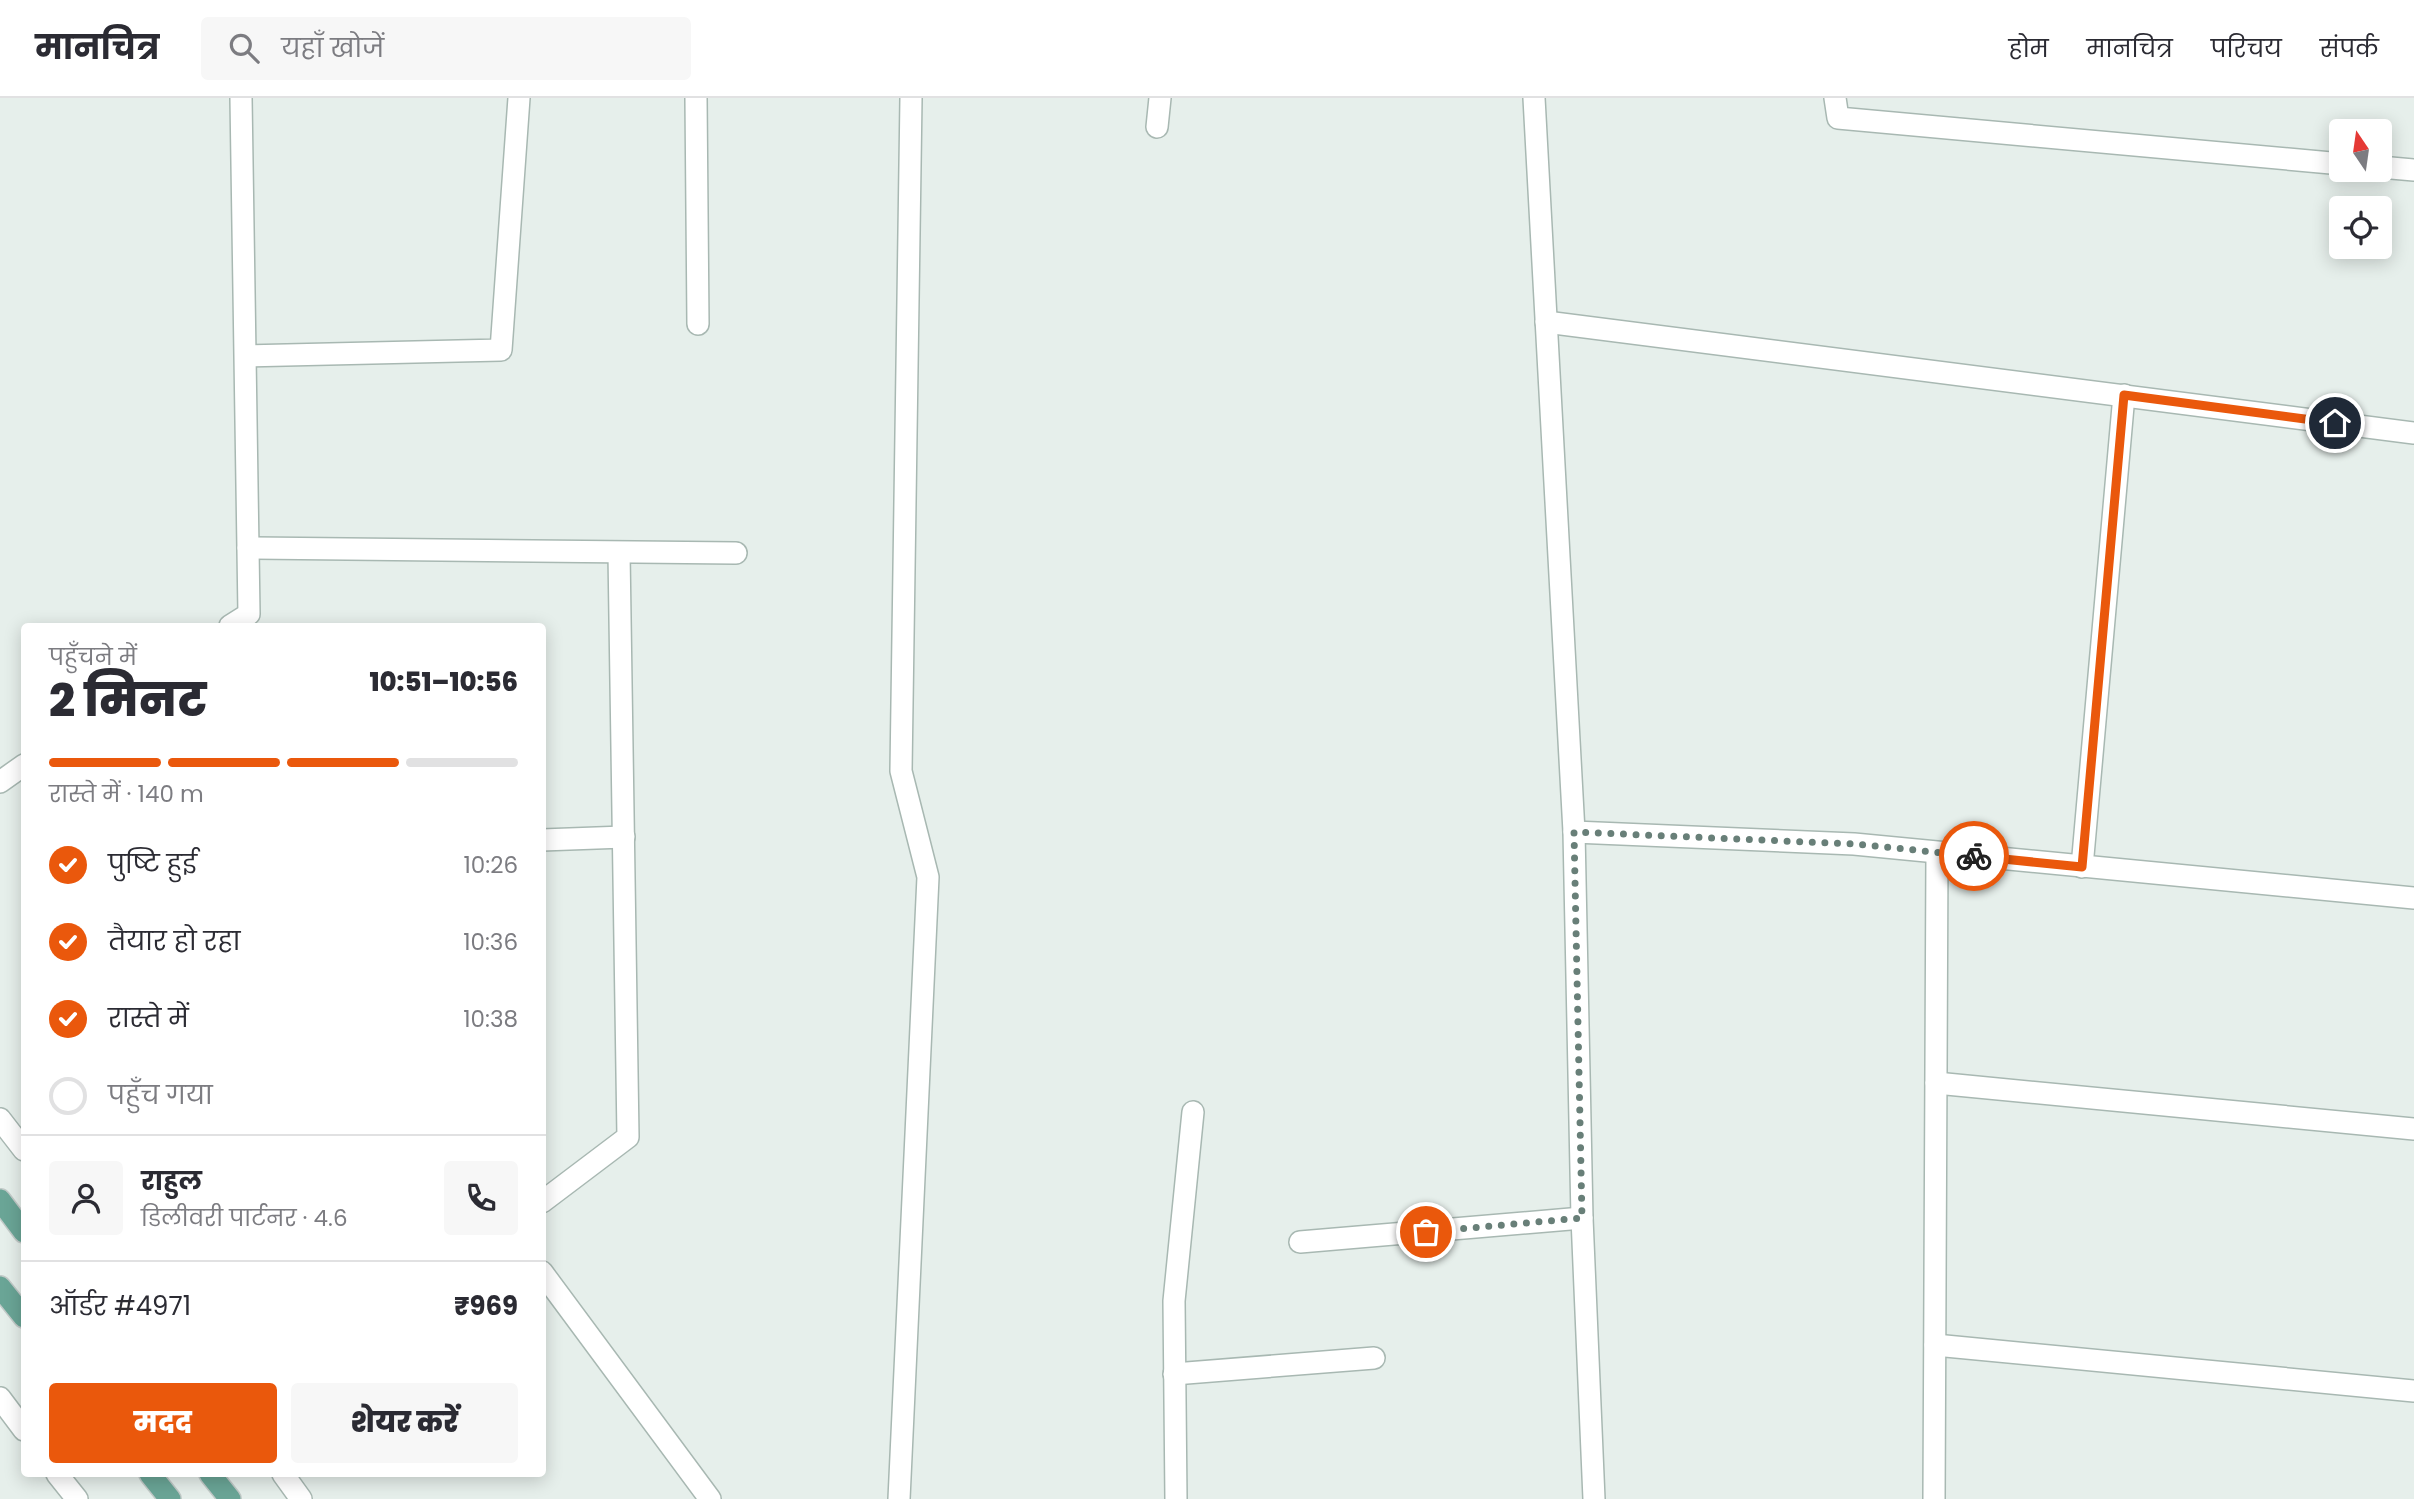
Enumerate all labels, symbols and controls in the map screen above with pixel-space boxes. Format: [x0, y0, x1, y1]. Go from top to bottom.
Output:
search box [201, 17, 691, 80]
text: मानचित्र [35, 24, 159, 71]
icon: search [225, 29, 263, 67]
text: यहाँ खोजें [281, 30, 384, 66]
text: होम [2009, 32, 2049, 65]
text: मानचित्र [2087, 32, 2173, 65]
text: परिचय [2211, 32, 2282, 65]
text: संपर्क [2320, 32, 2379, 65]
north arrow [2329, 119, 2392, 182]
map controls [2329, 119, 2392, 259]
button: locate [2329, 196, 2392, 259]
pin [2305, 393, 2365, 453]
icon: home [2316, 404, 2354, 442]
text: पहुँचने में [49, 641, 137, 673]
text: 10:51–10:56 [369, 664, 518, 700]
text: 2 मिनट [49, 668, 207, 732]
text: रास्ते में · 140 m [49, 778, 204, 810]
courier [1939, 821, 2009, 891]
icon: bike [1955, 837, 1993, 875]
icon: check [49, 846, 87, 884]
text: पुष्टि हुई [108, 846, 197, 882]
text: 10:26 [463, 849, 518, 881]
icon: check [49, 923, 87, 961]
text: तैयार हो रहा [108, 923, 240, 959]
text: 10:36 [463, 926, 518, 958]
icon: check [49, 1000, 87, 1038]
text: रास्ते में [108, 1000, 189, 1036]
text: 10:38 [463, 1003, 518, 1035]
text: पहुँच गया [108, 1077, 213, 1113]
button: person [49, 1161, 123, 1235]
button: phone [444, 1161, 518, 1235]
text: राहुल [141, 1163, 202, 1199]
text: डिलीवरी पार्टनर · 4.6 [141, 1202, 348, 1234]
pin [1396, 1202, 1456, 1262]
icon: bag [1407, 1213, 1445, 1251]
text: ऑर्डर #4971 [49, 1288, 191, 1324]
text: ₹969 [454, 1288, 518, 1324]
button: मदद [49, 1383, 277, 1463]
button: शेयर करें [291, 1383, 518, 1463]

